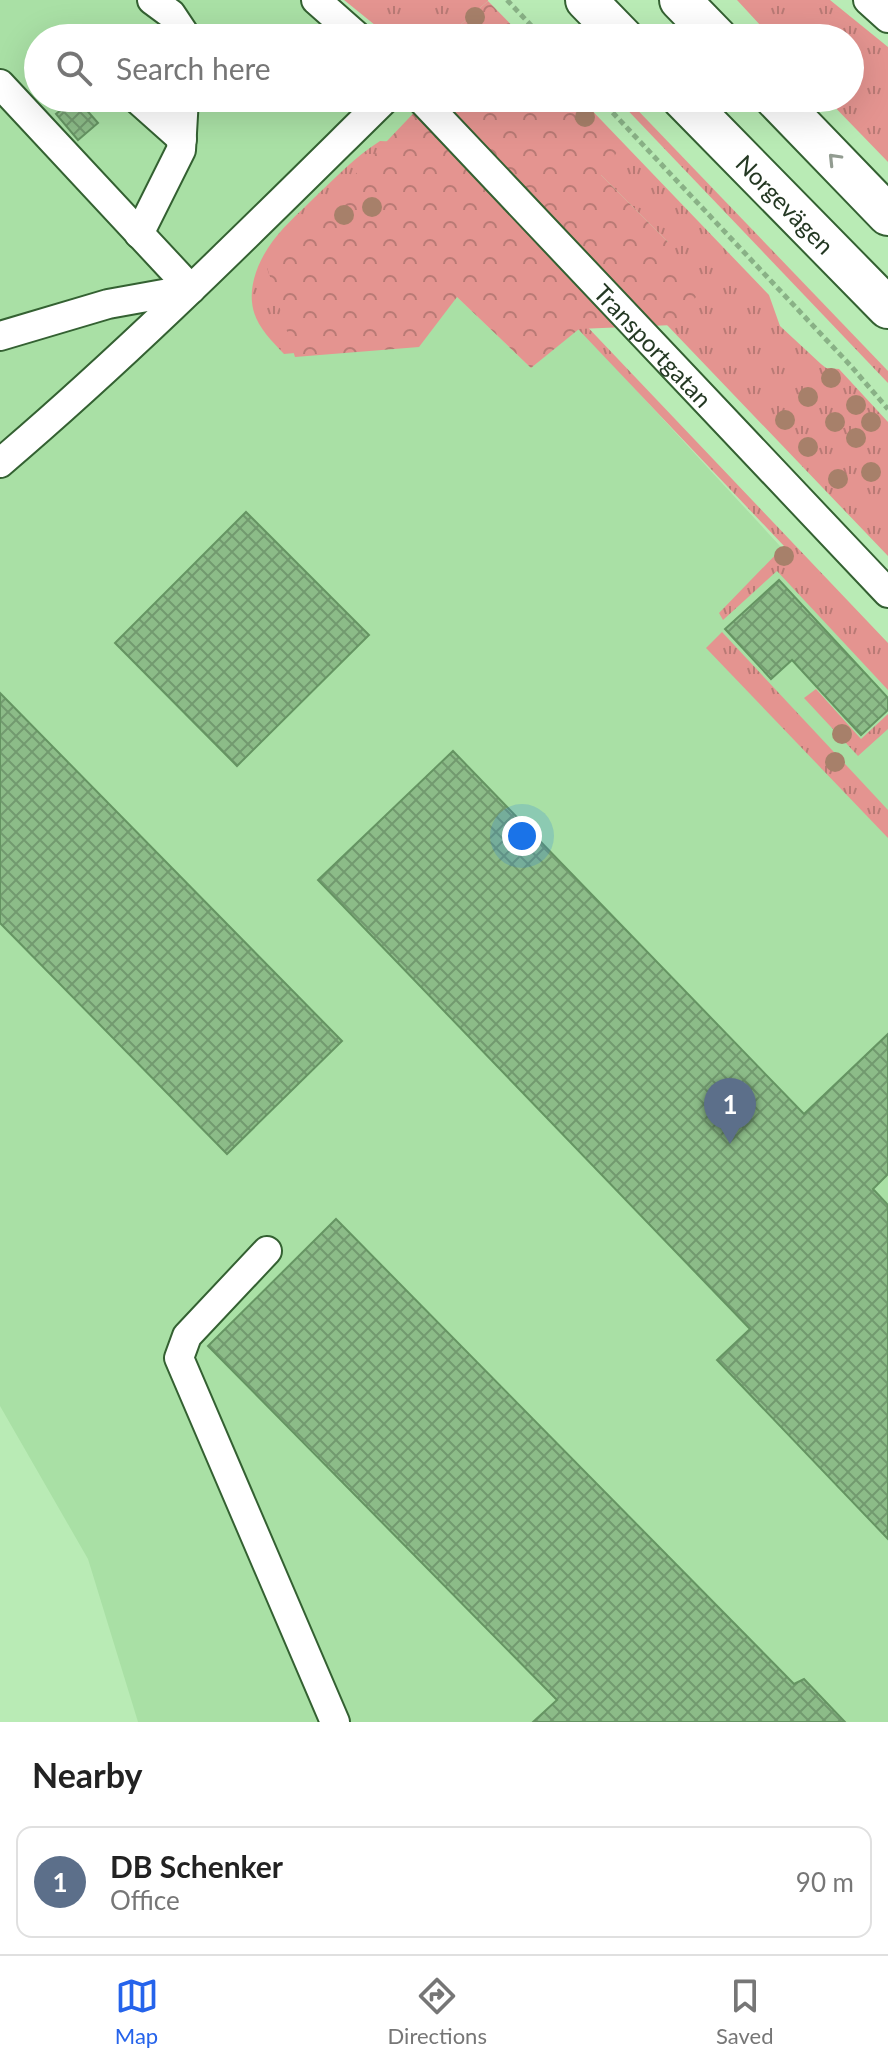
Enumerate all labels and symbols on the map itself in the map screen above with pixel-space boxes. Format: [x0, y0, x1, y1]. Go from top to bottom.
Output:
street label: Norgevägen [731, 148, 841, 259]
one-way arrow [829, 154, 843, 168]
street label: Transportgatan [589, 278, 719, 413]
your location [502, 816, 542, 856]
pin: 1 [704, 1078, 756, 1144]

